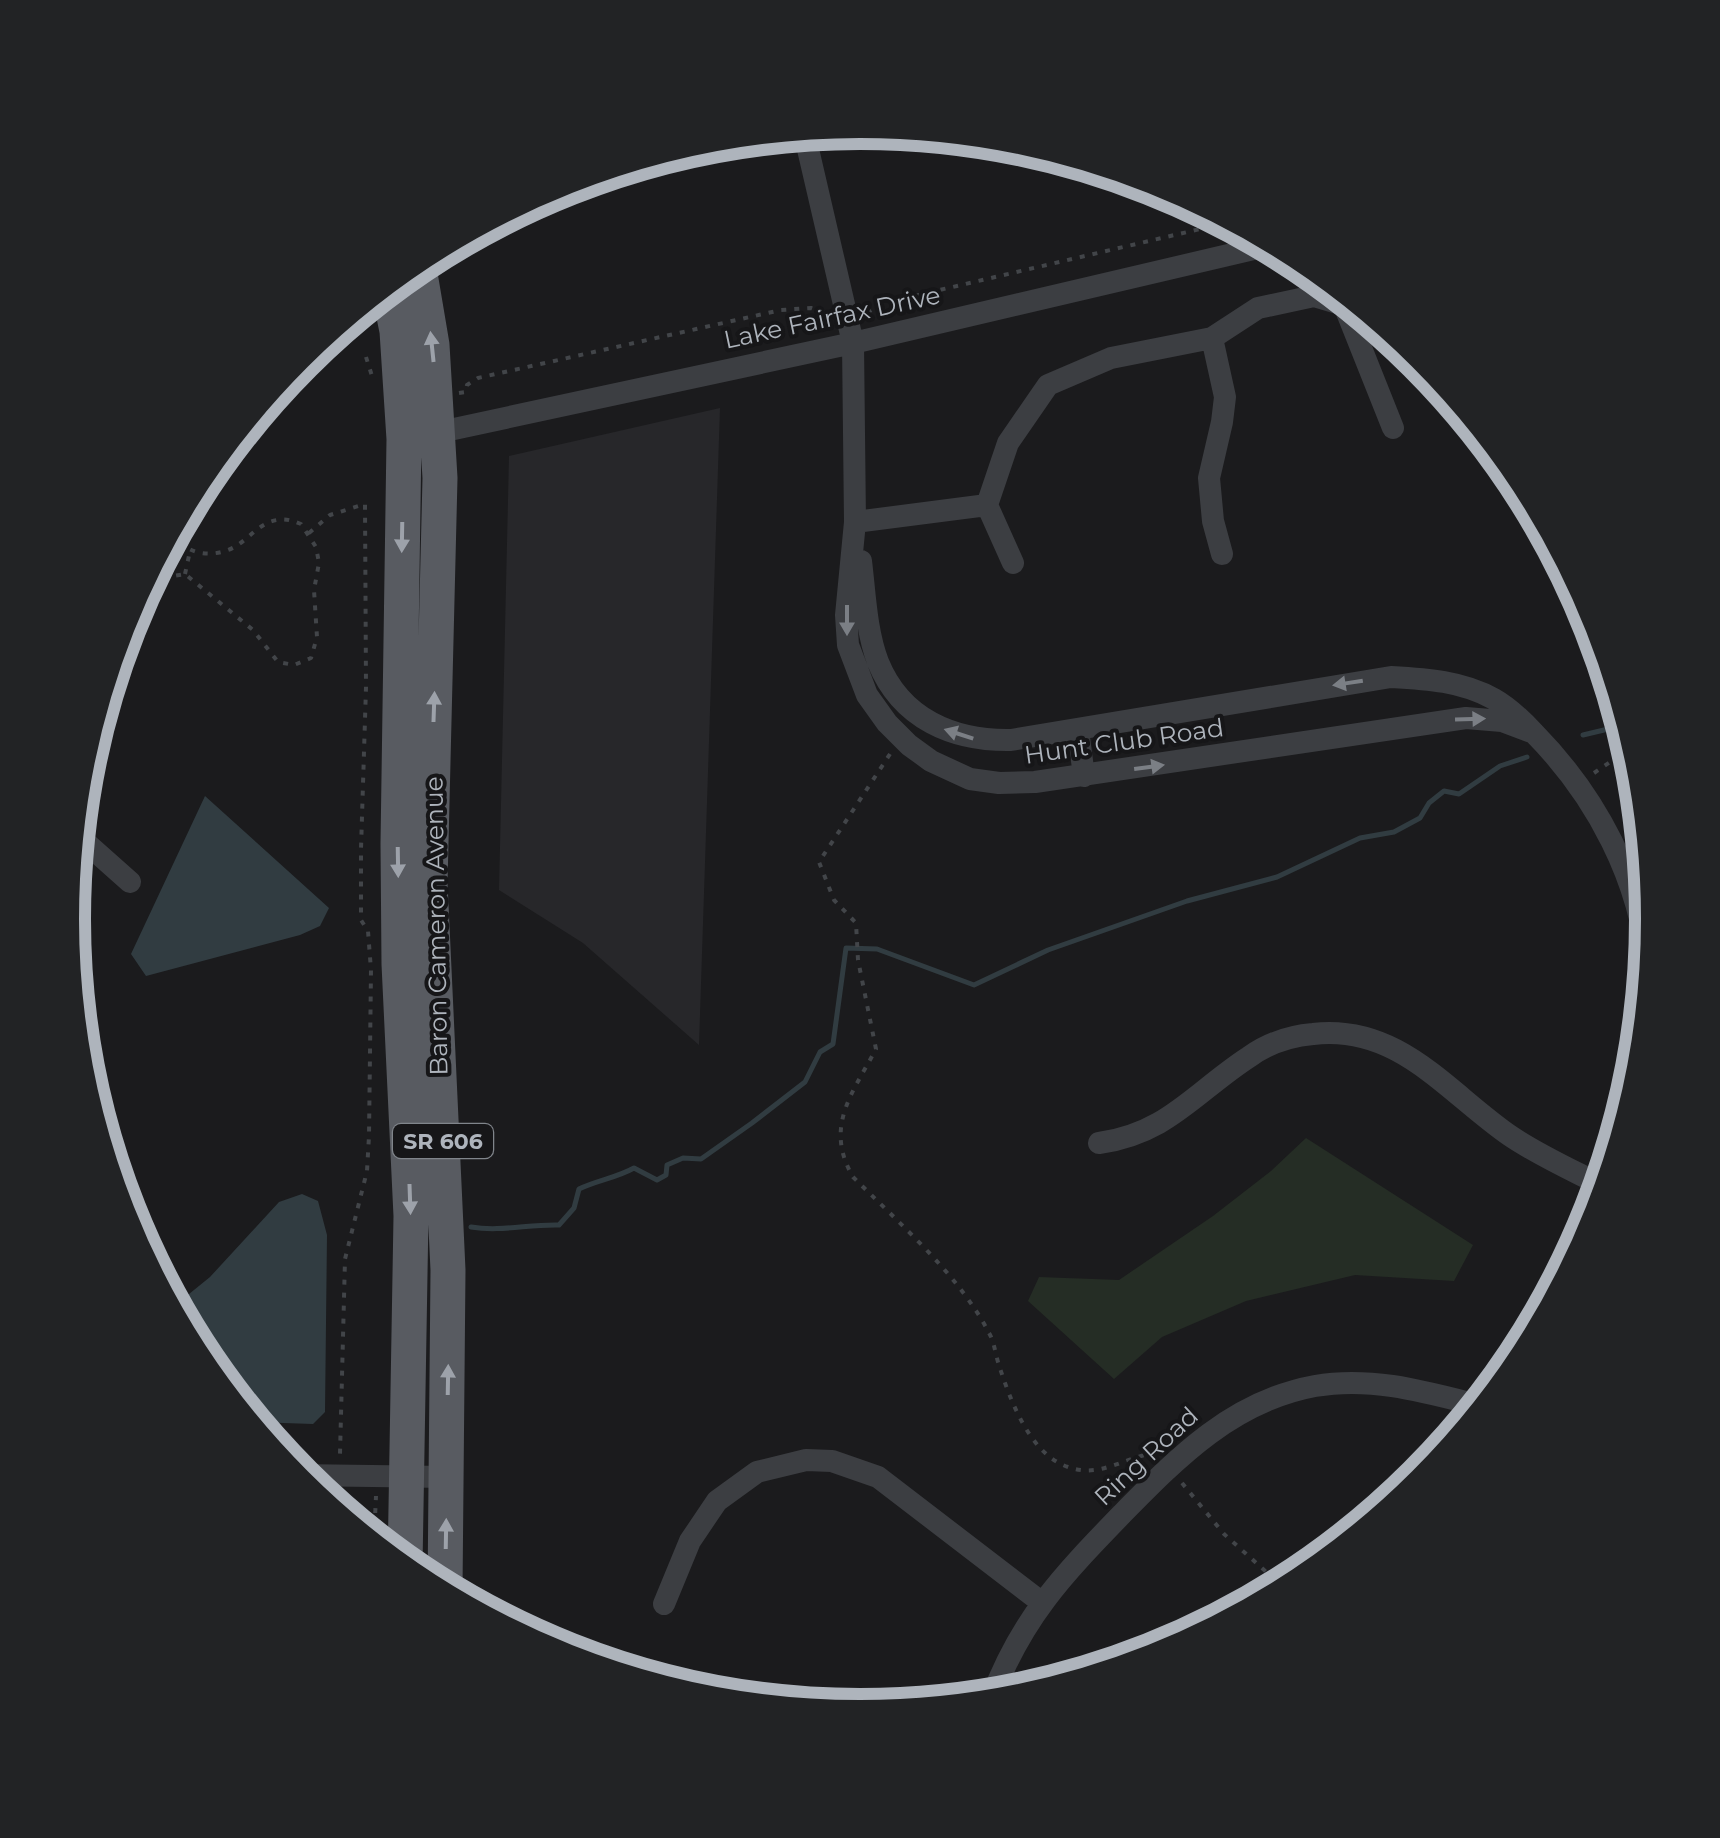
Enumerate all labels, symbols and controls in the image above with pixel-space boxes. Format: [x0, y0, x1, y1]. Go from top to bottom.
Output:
street label: Lake Fairfax Drive [721, 279, 943, 355]
one-way arrow [424, 330, 440, 362]
one-way arrow [394, 521, 410, 553]
one-way arrow [839, 604, 855, 636]
one-way arrow [1332, 676, 1364, 692]
one-way arrow [426, 690, 442, 722]
one-way arrow [1454, 711, 1486, 727]
street label: Hunt Club Road [1022, 712, 1226, 770]
one-way arrow [944, 725, 974, 740]
one-way arrow [1133, 758, 1165, 774]
street label: Baron Cameron Avenue [418, 776, 454, 1076]
one-way arrow [390, 846, 406, 878]
road number: SR 606 [393, 1124, 493, 1158]
one-way arrow [402, 1183, 418, 1215]
one-way arrow [440, 1363, 456, 1395]
street label: Ring Road [1088, 1400, 1204, 1512]
one-way arrow [438, 1518, 454, 1550]

